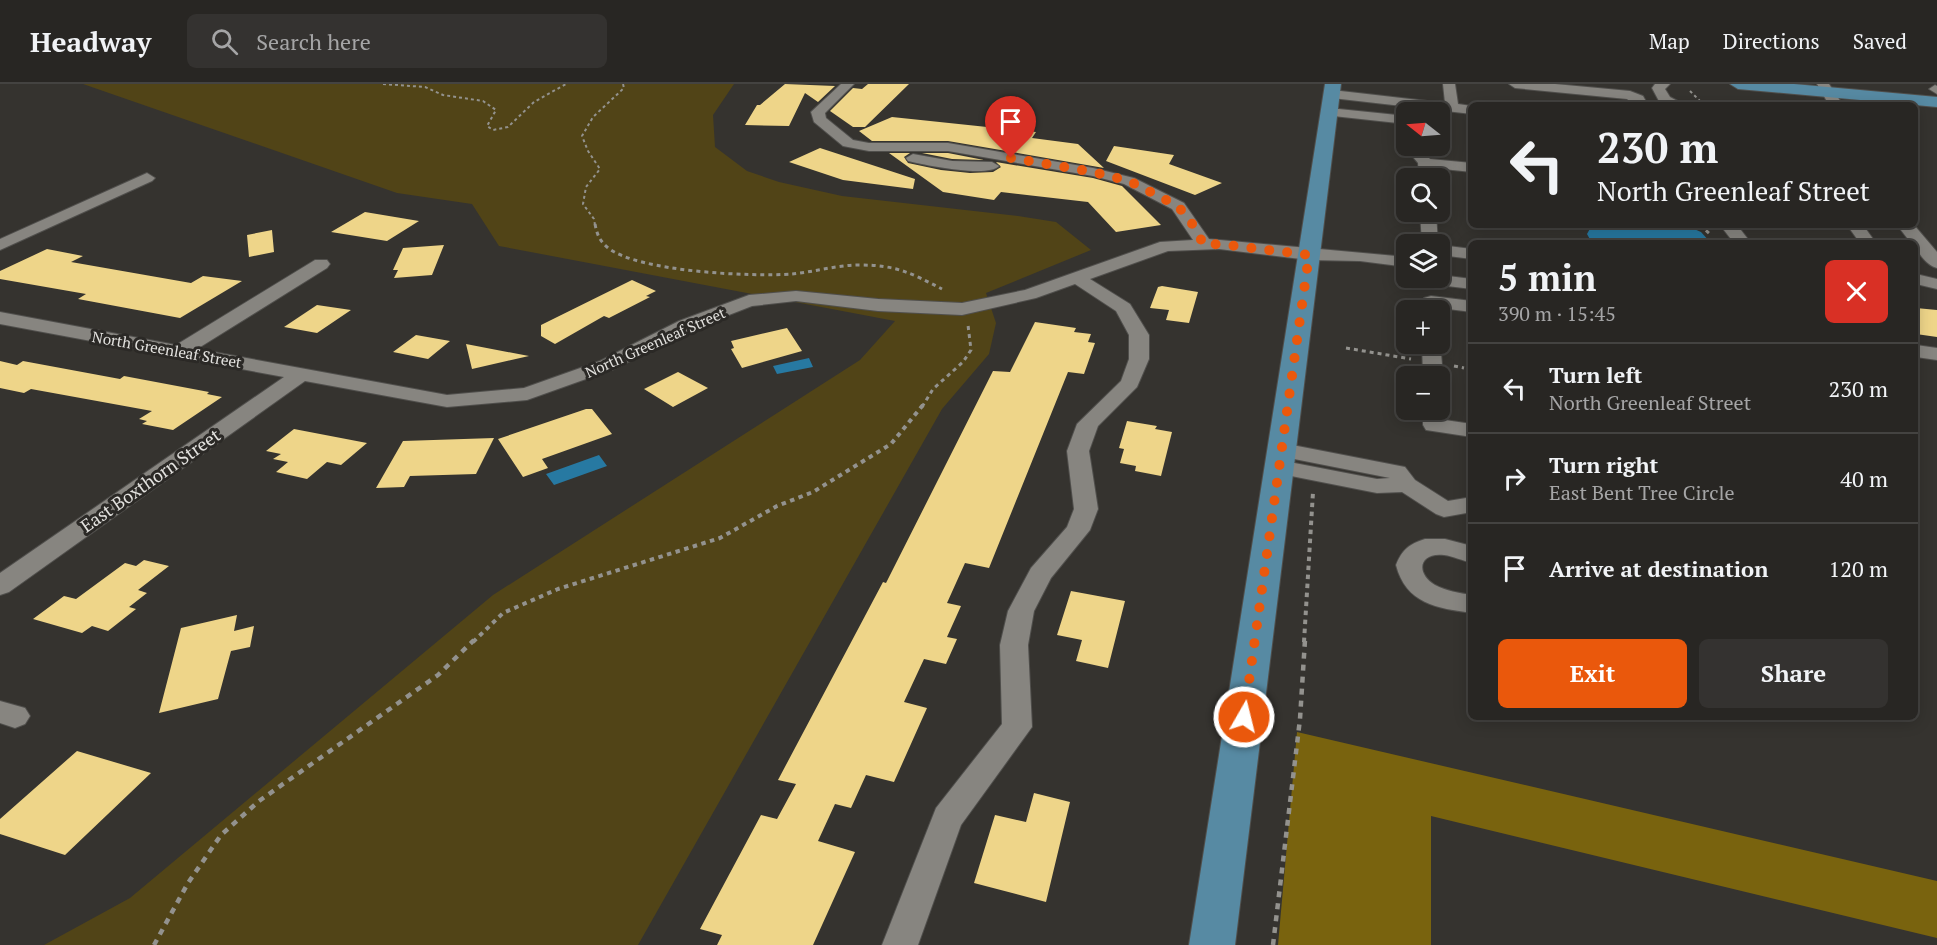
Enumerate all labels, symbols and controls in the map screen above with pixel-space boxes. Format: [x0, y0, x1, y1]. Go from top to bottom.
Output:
search box [187, 14, 607, 68]
text: Headway [30, 23, 151, 60]
icon: search [208, 25, 241, 58]
text: Search here [256, 27, 371, 56]
text: Map [1649, 27, 1690, 55]
text: Directions [1723, 27, 1820, 55]
text: Saved [1853, 27, 1907, 55]
pin [985, 96, 1036, 158]
north arrow [1396, 102, 1450, 156]
map controls [1396, 102, 1450, 420]
icon: arrive [994, 105, 1027, 138]
text: 230 m [1597, 119, 1718, 175]
icon: left [1498, 126, 1576, 204]
button: search [1396, 168, 1450, 222]
text: North Greenleaf Street [1597, 173, 1870, 209]
button: layers [1396, 234, 1450, 288]
text: 5 min [1498, 254, 1596, 301]
button: close [1825, 260, 1888, 323]
button: + [1396, 300, 1450, 354]
text: 390 m · 15:45 [1498, 300, 1616, 327]
street label: North Greenleaf Street [582, 302, 729, 382]
street label: North Greenleaf Street [91, 326, 244, 372]
text: Turn left [1549, 360, 1642, 389]
button: − [1396, 366, 1450, 420]
icon: left [1498, 372, 1531, 405]
text: 230 m [1828, 374, 1888, 403]
text: North Greenleaf Street [1549, 389, 1751, 416]
street label: East Boxthorn Street [75, 422, 225, 537]
text: Turn right [1549, 450, 1658, 479]
icon: right [1498, 462, 1531, 495]
text: 40 m [1840, 464, 1888, 493]
text: East Bent Tree Circle [1549, 479, 1735, 506]
icon: arrive [1498, 552, 1531, 585]
text: Arrive at destination [1549, 554, 1768, 583]
text: 120 m [1828, 554, 1888, 583]
button: Exit [1498, 639, 1687, 708]
button: Share [1699, 639, 1888, 708]
position arrow [1212, 685, 1276, 749]

